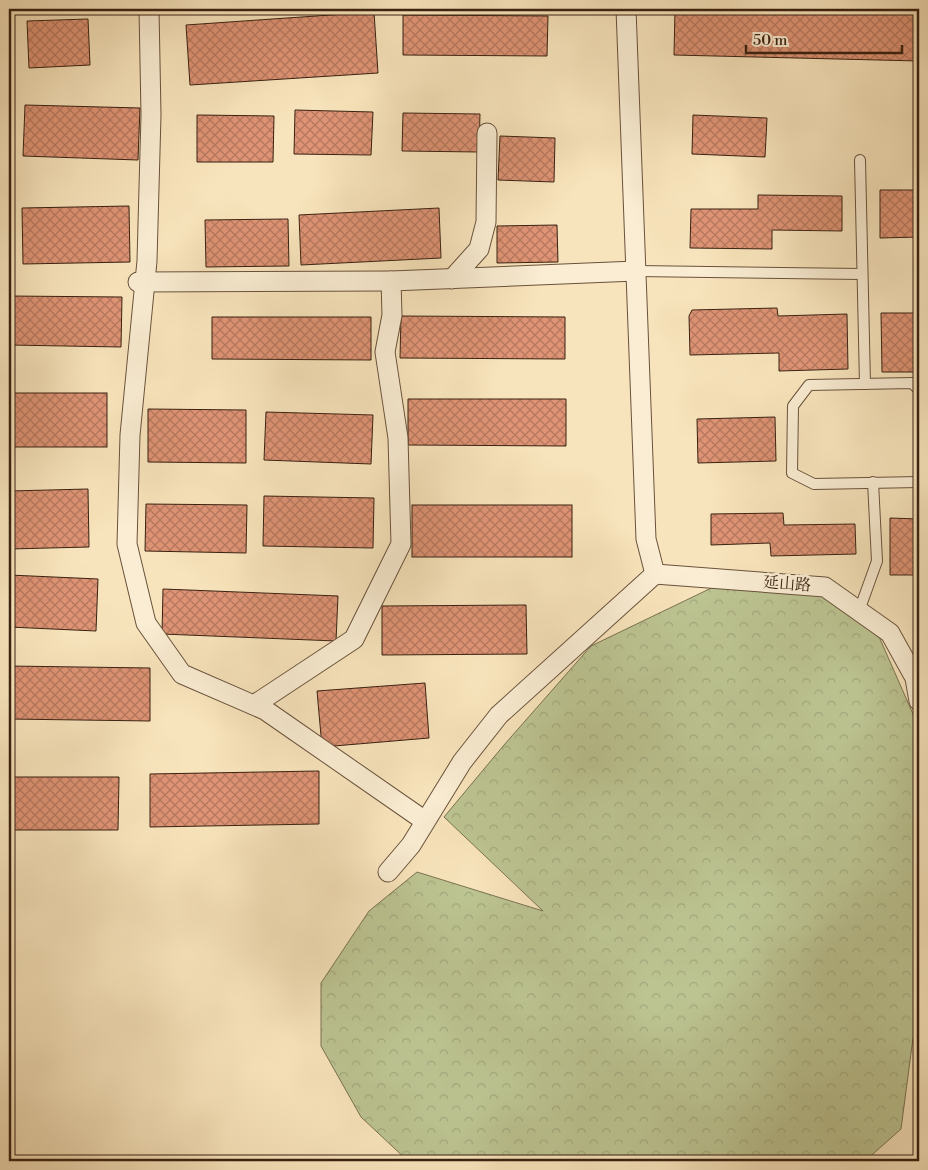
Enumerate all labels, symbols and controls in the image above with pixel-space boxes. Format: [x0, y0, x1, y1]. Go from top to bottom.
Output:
scale bar [746, 22, 902, 54]
text: 50 m [753, 31, 787, 50]
street label: 延山路 [762, 572, 812, 596]

